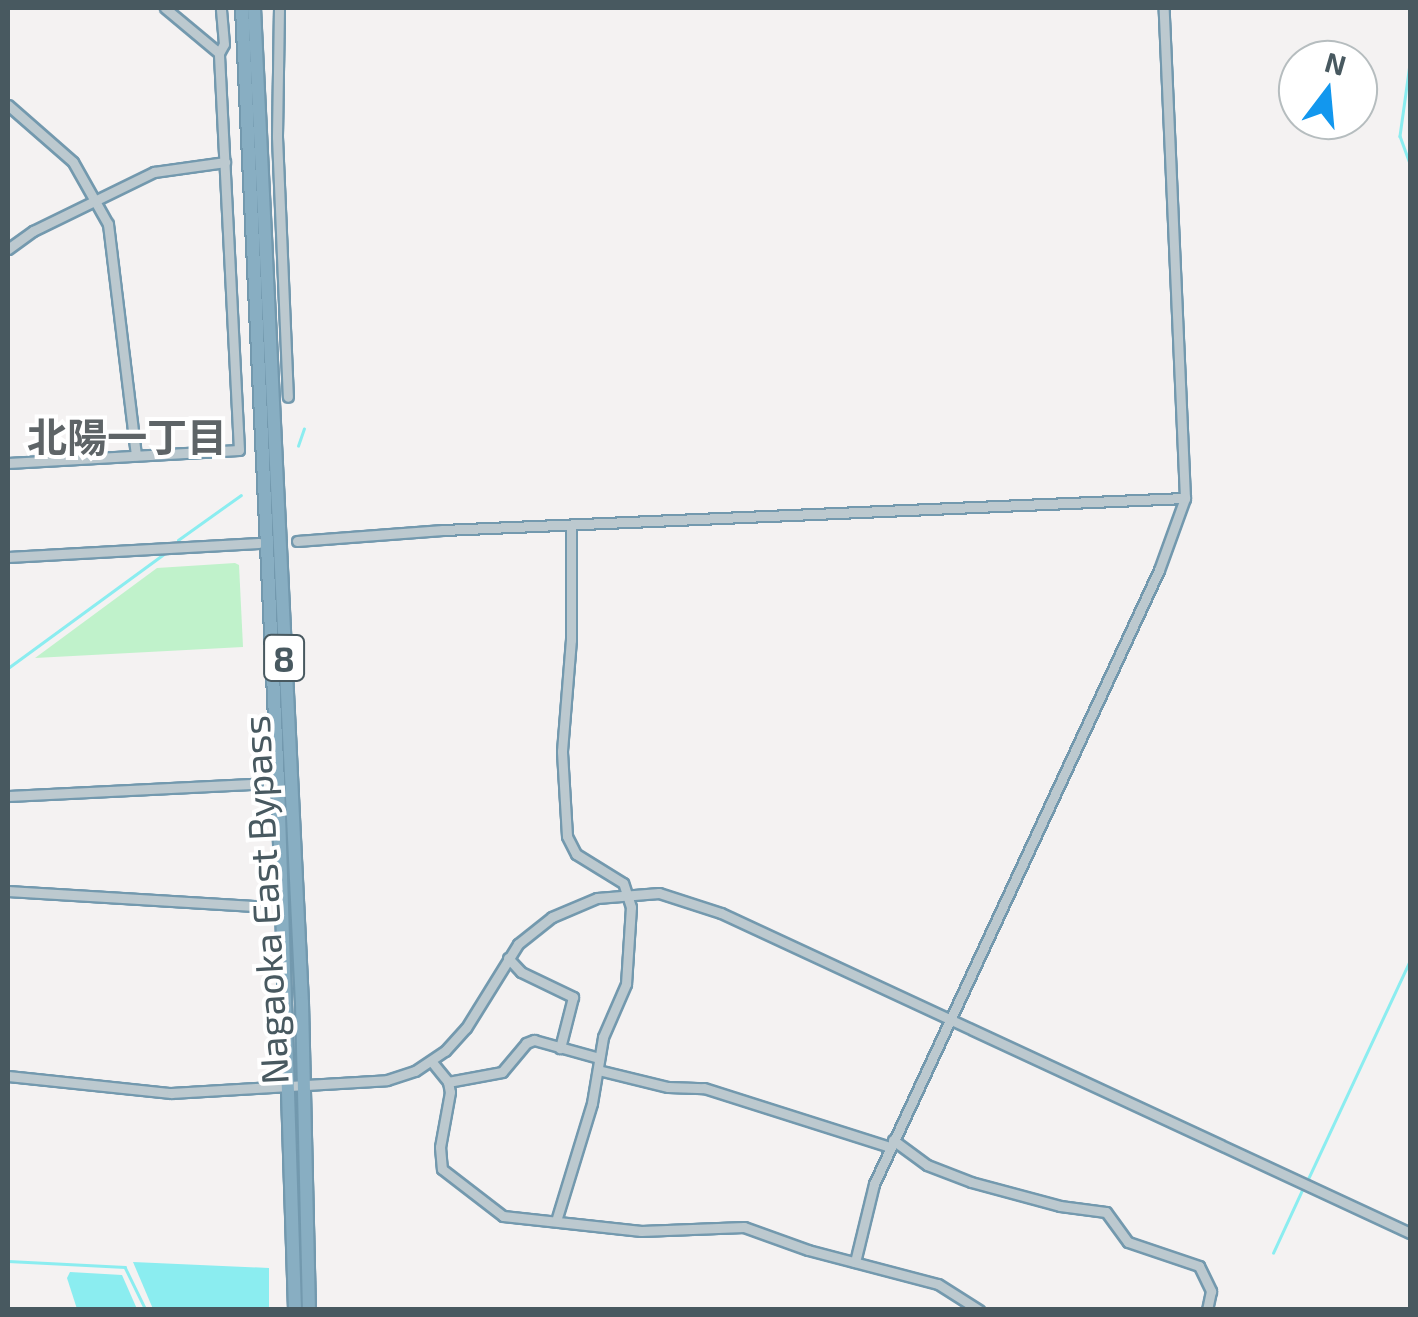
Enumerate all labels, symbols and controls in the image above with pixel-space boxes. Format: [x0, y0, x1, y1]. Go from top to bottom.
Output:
north arrow [1278, 40, 1378, 140]
text: N [1321, 44, 1350, 82]
district label: 北陽一丁目 [27, 412, 227, 460]
road number: 8 [262, 628, 306, 688]
street label: Nagaoka East Bypass [233, 714, 297, 1086]

